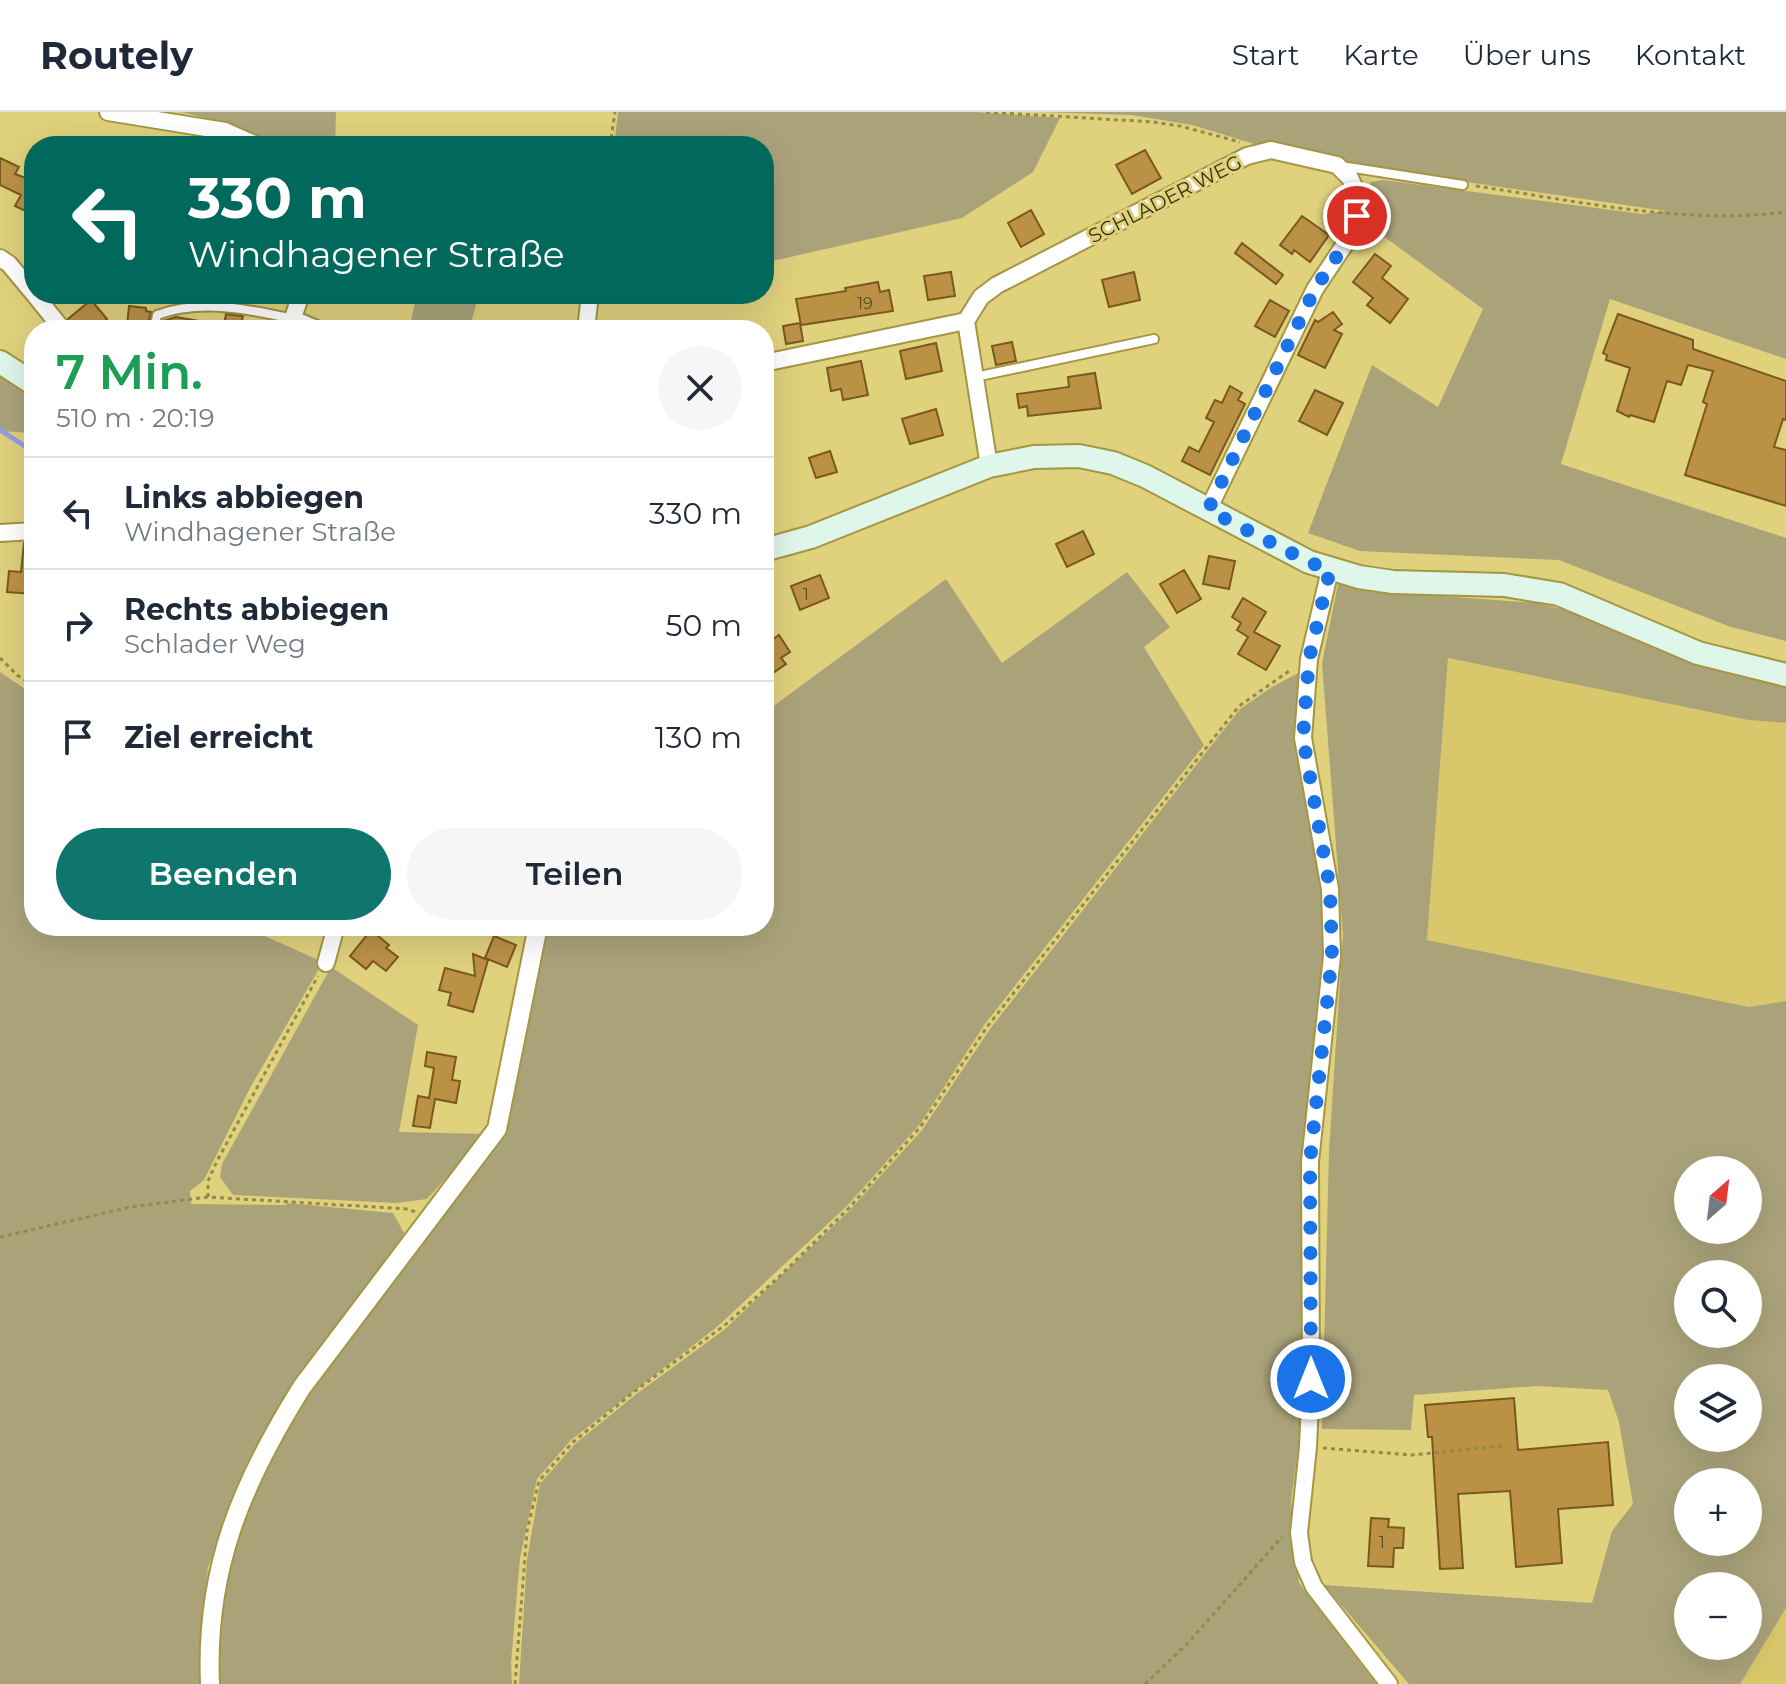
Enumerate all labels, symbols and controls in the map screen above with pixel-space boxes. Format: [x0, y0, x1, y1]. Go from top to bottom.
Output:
text: Routely [40, 32, 193, 79]
text: Start [1232, 38, 1299, 72]
text: Karte [1343, 38, 1419, 72]
text: Über uns [1463, 38, 1591, 72]
text: Kontakt [1635, 38, 1746, 72]
street label: SCHLADER WEG [1084, 150, 1246, 248]
text: 330 m [188, 164, 367, 232]
icon: left [56, 168, 160, 272]
pin [1323, 182, 1391, 250]
icon: arrive [1335, 194, 1379, 238]
text: Windhagener Straße [188, 232, 564, 276]
house number: 19 [857, 294, 873, 313]
text: 7 Min. [56, 343, 203, 401]
button: close [658, 346, 742, 430]
text: 510 m · 20:19 [56, 402, 215, 434]
text: Links abbiegen [124, 479, 364, 516]
icon: left [56, 491, 100, 535]
text: 330 m [649, 495, 742, 532]
text: Windhagener Straße [124, 516, 396, 548]
house number: 1 [803, 585, 809, 604]
text: Rechts abbiegen [124, 591, 389, 628]
icon: right [56, 603, 100, 647]
text: 50 m [665, 607, 742, 644]
text: Schlader Weg [124, 628, 306, 660]
icon: arrive [56, 715, 100, 759]
text: Ziel erreicht [124, 719, 313, 756]
text: 130 m [655, 719, 742, 756]
button: Beenden [56, 828, 391, 920]
button: Teilen [407, 828, 742, 920]
north arrow [1674, 1156, 1762, 1244]
map controls [1674, 1156, 1762, 1660]
button: search [1674, 1260, 1762, 1348]
position arrow [1269, 1337, 1353, 1421]
button: layers [1674, 1364, 1762, 1452]
button: + [1674, 1468, 1762, 1556]
house number: 1 [1379, 1533, 1385, 1552]
button: − [1674, 1572, 1762, 1660]

